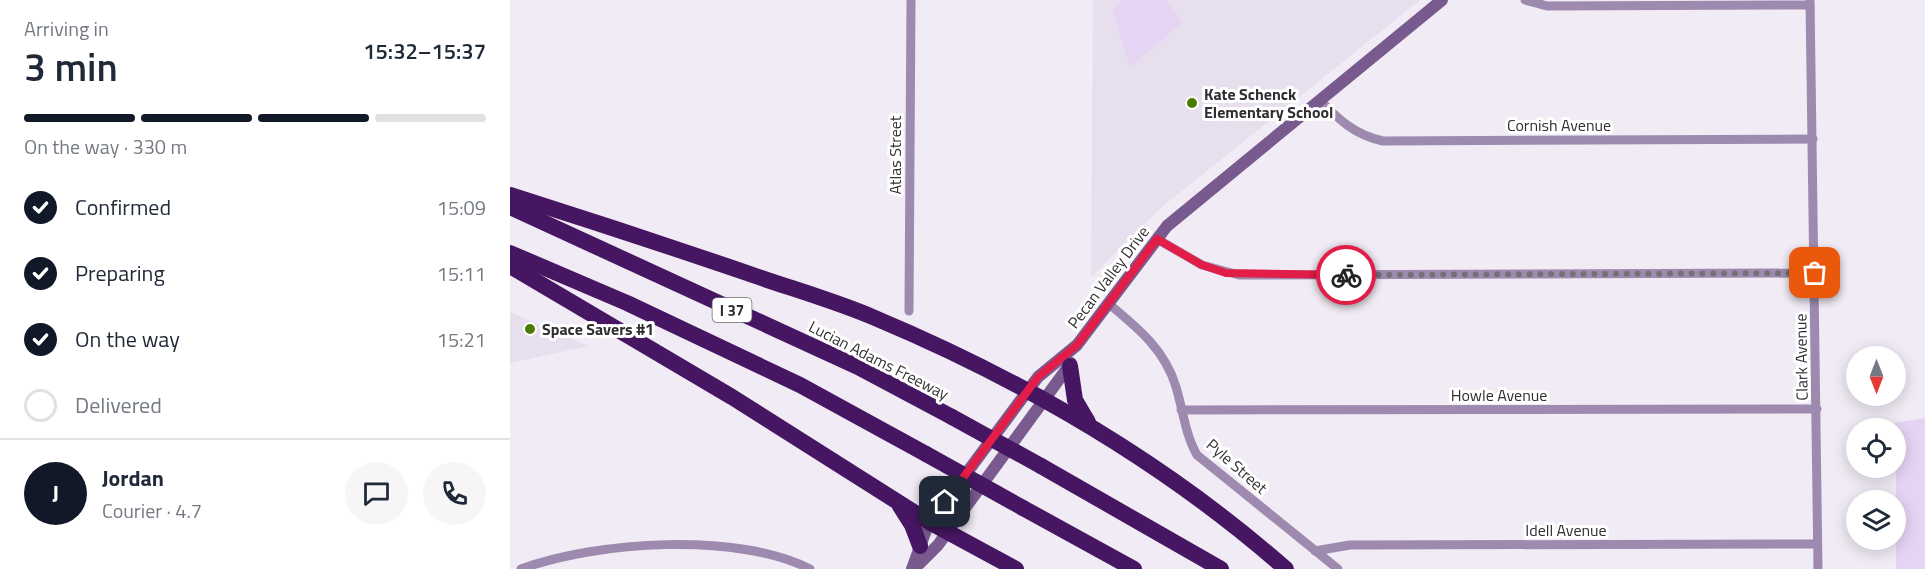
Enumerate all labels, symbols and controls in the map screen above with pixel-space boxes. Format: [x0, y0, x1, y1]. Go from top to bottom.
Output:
text: Arriving in [24, 13, 109, 44]
text: 15:32–15:37 [363, 34, 486, 68]
text: 3 min [24, 37, 118, 96]
place label: Kate Schenck Elementary School [1204, 82, 1333, 124]
marker: Kate Schenck Elementary School [1185, 96, 1199, 110]
street label: Cornish Avenue [1507, 113, 1611, 137]
street label: Atlas Street [883, 115, 907, 194]
text: On the way · 330 m [24, 131, 187, 162]
text: Confirmed [75, 190, 171, 224]
icon: check [24, 191, 57, 224]
text: 15:09 [437, 192, 486, 223]
street label: Pecan Valley Drive [1061, 221, 1155, 333]
courier [1316, 245, 1376, 305]
pin [1789, 247, 1840, 298]
text: Preparing [75, 256, 165, 290]
icon: bag [1798, 256, 1831, 289]
icon: check [24, 257, 57, 290]
text: 15:11 [437, 258, 486, 289]
icon: bike [1330, 259, 1363, 292]
road number: I 37 [712, 298, 752, 322]
street label: Clark Avenue [1788, 313, 1814, 401]
street label: Lucian Adams Freeway [805, 314, 953, 406]
place label: Space Savers #1 [542, 317, 654, 341]
text: On the way [75, 322, 180, 356]
marker: Space Savers #1 [523, 322, 537, 336]
icon: check [24, 323, 57, 356]
text: 15:21 [437, 324, 486, 355]
north arrow [1846, 346, 1906, 406]
map controls [1846, 346, 1906, 550]
street label: Howle Avenue [1451, 383, 1547, 407]
text: Delivered [75, 388, 162, 422]
button: locate [1846, 418, 1906, 478]
street label: Pyle Street [1201, 433, 1273, 500]
text: Jordan [102, 461, 164, 495]
button: chat [345, 462, 408, 525]
button: phone [423, 462, 486, 525]
text: J [52, 476, 59, 510]
pin [919, 476, 970, 527]
icon: home [928, 485, 961, 518]
button: layers [1846, 490, 1906, 550]
text: Courier · 4.7 [102, 495, 202, 526]
street label: Idell Avenue [1525, 518, 1607, 542]

